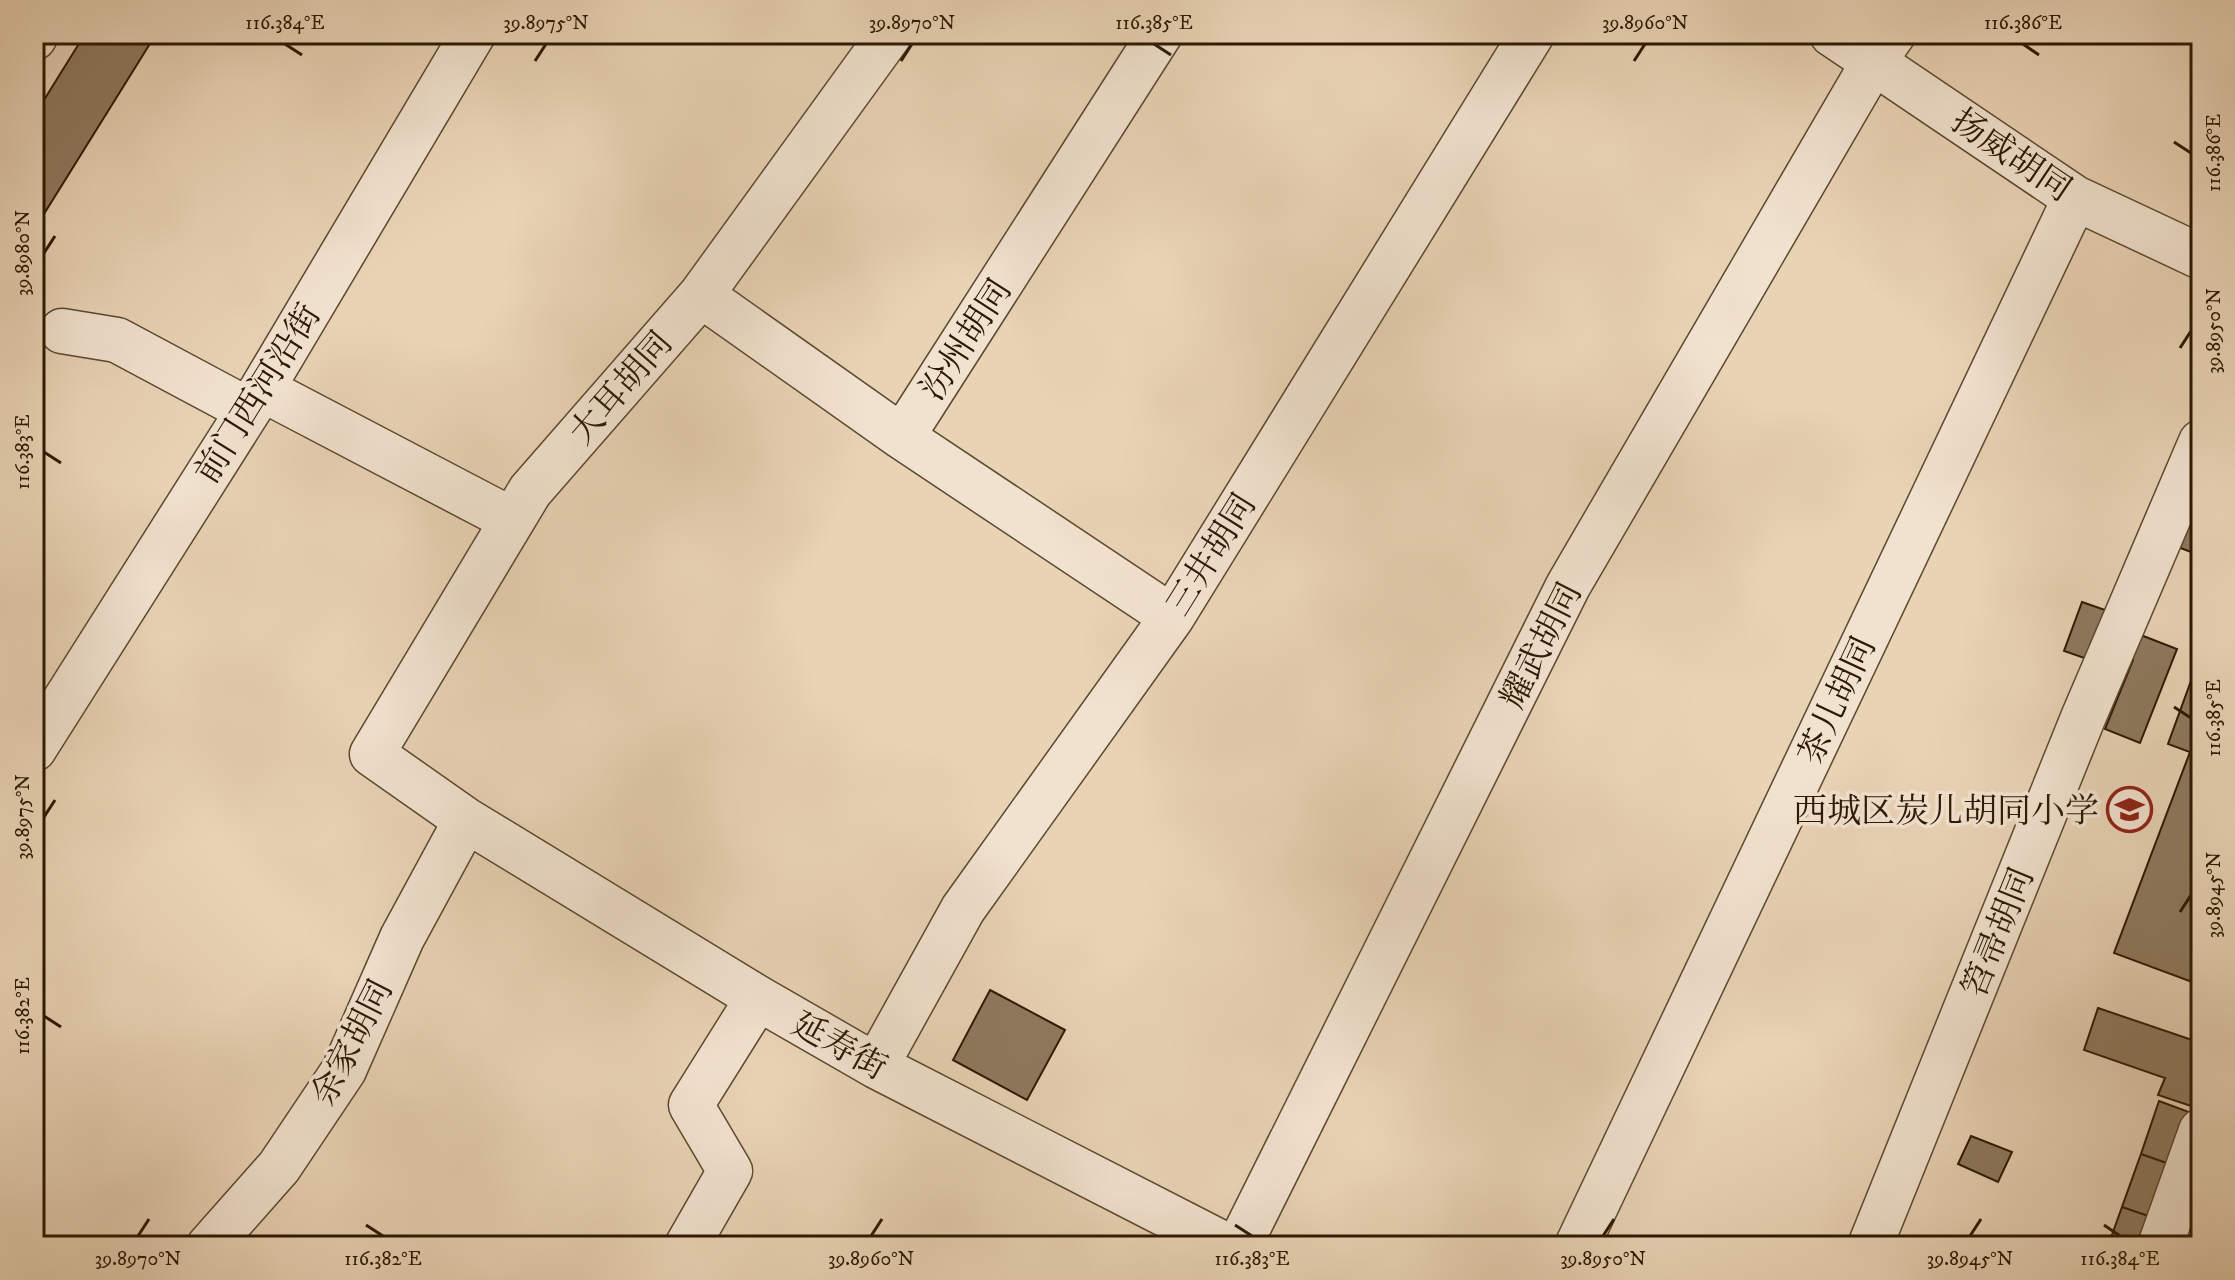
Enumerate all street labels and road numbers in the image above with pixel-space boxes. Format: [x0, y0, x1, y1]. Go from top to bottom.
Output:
street label: 扬威胡同 [1943, 100, 2079, 211]
street label: 汾州胡同 [912, 272, 1021, 409]
street label: 前门西河沿街 [187, 296, 331, 492]
street label: 大耳胡同 [561, 323, 682, 453]
street label: 三井胡同 [1158, 486, 1266, 624]
street label: 耀武胡同 [1492, 576, 1591, 716]
street label: 茶儿胡同 [1790, 630, 1886, 771]
street label: 笤帚胡同 [1954, 862, 2044, 1004]
street label: 余家胡同 [303, 973, 402, 1113]
street label: 延寿街 [784, 1004, 894, 1090]

